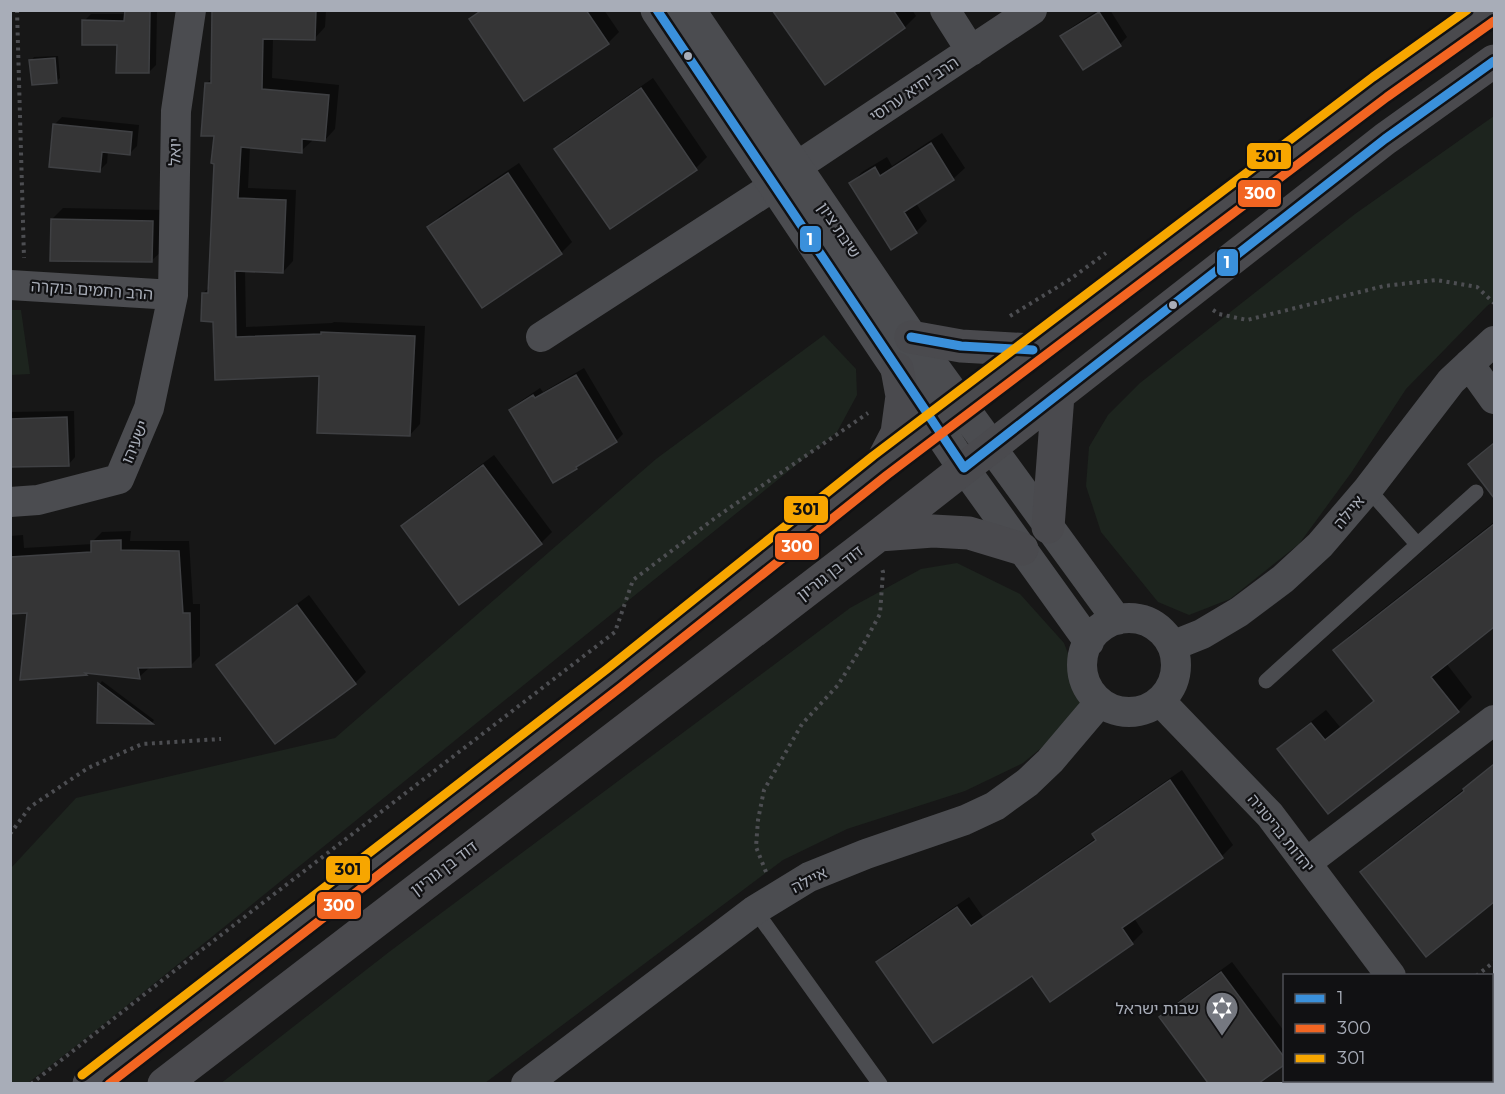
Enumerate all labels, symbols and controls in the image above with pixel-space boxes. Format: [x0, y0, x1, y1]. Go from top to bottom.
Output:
unlabelled marker [682, 50, 694, 62]
street label: הרב יחיא ערוסי [866, 52, 962, 126]
street label: יואל [165, 138, 185, 166]
line badge: 301 [1246, 142, 1292, 170]
text: 301 [1255, 147, 1282, 166]
line badge: 300 [1237, 179, 1282, 208]
text: 300 [1243, 184, 1276, 203]
street label: שיבת ציון [813, 199, 865, 261]
line badge: 1 [799, 225, 822, 253]
text: 1 [807, 230, 813, 249]
line badge: 1 [1216, 248, 1239, 277]
text: 1 [1224, 253, 1230, 272]
street label: הרב רחמים בוקרה [30, 276, 154, 304]
unlabelled marker [1167, 299, 1179, 311]
street label: ישעיהו [117, 418, 153, 466]
street label: איילה [1330, 491, 1368, 533]
line badge: 301 [783, 495, 829, 524]
text: 301 [792, 500, 819, 519]
line badge: 300 [774, 532, 820, 561]
text: 300 [780, 537, 813, 556]
street label: דוד בן גוריון [793, 541, 867, 605]
street label: יהדות בריטניה [1244, 790, 1318, 876]
street label: דוד בן גוריון [407, 837, 481, 899]
line badge: 301 [325, 855, 371, 884]
text: 301 [334, 860, 361, 879]
street label: איילה [788, 863, 830, 897]
line badge: 300 [316, 891, 362, 920]
text: 300 [322, 896, 355, 915]
legend [1283, 974, 1493, 1082]
text: 1 [1337, 987, 1344, 1009]
synagogue icon: שבות ישראל [1204, 990, 1240, 1037]
place label: שבות ישראל [1116, 999, 1199, 1018]
text: 300 [1337, 1017, 1371, 1039]
text: 301 [1337, 1047, 1366, 1069]

